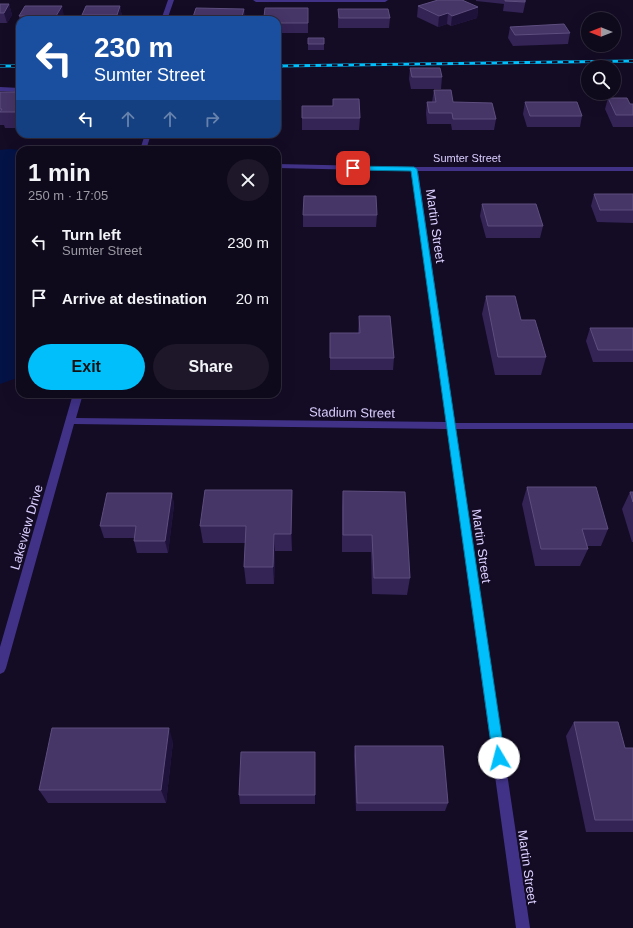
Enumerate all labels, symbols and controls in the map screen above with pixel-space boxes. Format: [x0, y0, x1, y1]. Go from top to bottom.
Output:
north arrow [581, 12, 621, 52]
map controls [581, 12, 621, 100]
icon: left [28, 32, 80, 84]
text: 230 m [94, 32, 173, 63]
button: search [581, 60, 621, 100]
text: Sumter Street [94, 65, 205, 85]
icon: left [75, 108, 97, 130]
icon: ahead [117, 108, 139, 130]
icon: ahead [159, 108, 181, 130]
icon: right [201, 108, 223, 130]
pin [336, 151, 370, 185]
street label: Sumter Street [433, 152, 501, 164]
icon: arrive [342, 157, 364, 179]
text: 1 min [28, 159, 91, 186]
button: close [227, 159, 269, 201]
text: 250 m · 17:05 [28, 188, 108, 203]
street label: Martin Street [423, 188, 448, 264]
text: Turn left [62, 226, 121, 243]
icon: left [28, 231, 50, 253]
text: 230 m [227, 234, 269, 251]
text: Sumter Street [62, 243, 142, 258]
icon: arrive [28, 287, 50, 309]
text: Arrive at destination [62, 290, 207, 307]
text: 20 m [236, 290, 269, 307]
button: Exit [28, 344, 145, 390]
button: Share [153, 344, 269, 390]
street label: Stadium Street [309, 404, 395, 421]
street label: Lakeview Drive [7, 483, 46, 572]
street label: Martin Street [469, 508, 494, 584]
position arrow [478, 737, 520, 779]
street label: Martin Street [515, 829, 540, 905]

